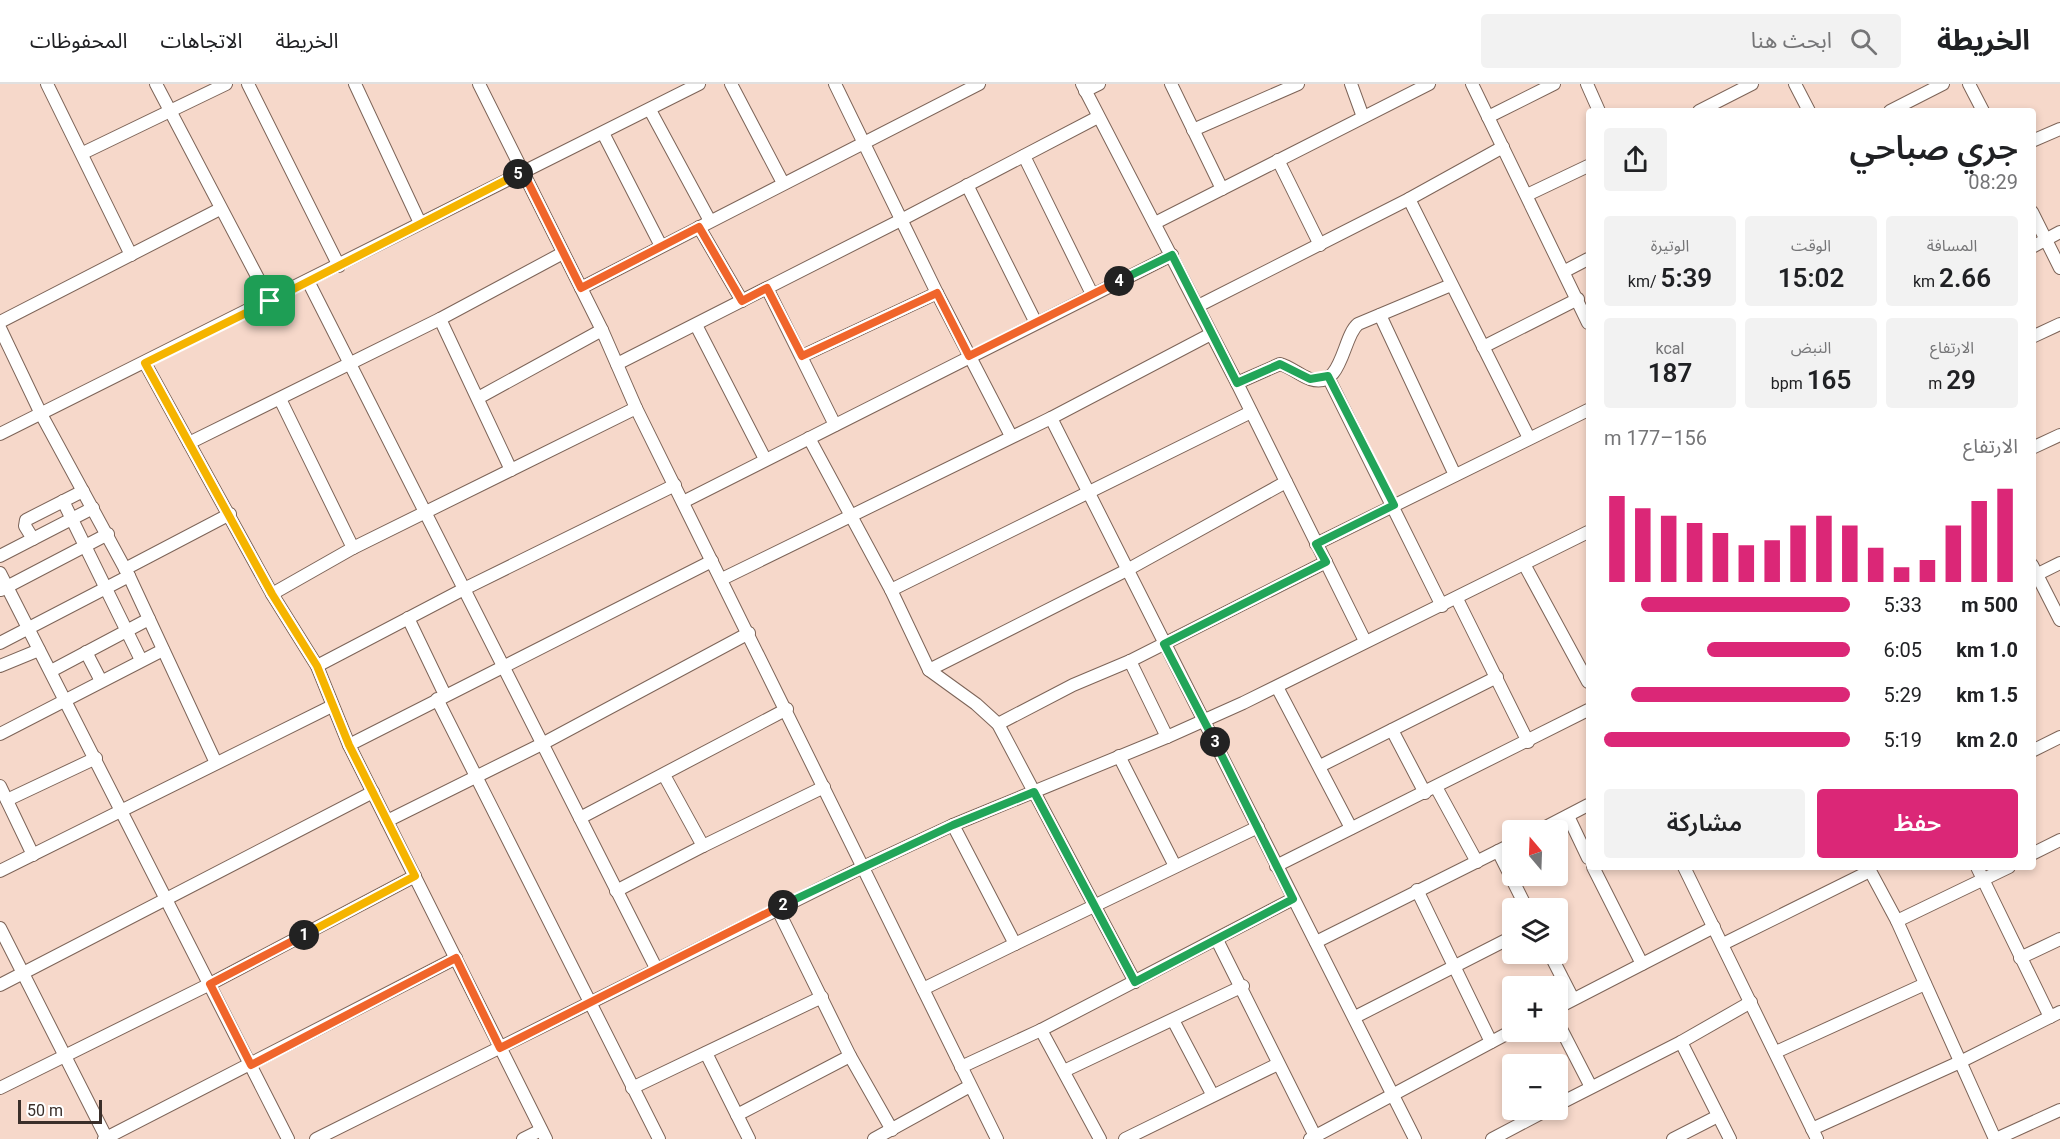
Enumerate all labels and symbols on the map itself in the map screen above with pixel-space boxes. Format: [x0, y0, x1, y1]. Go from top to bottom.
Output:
pin: 5 [503, 159, 533, 189]
pin: 4 [1104, 266, 1134, 296]
pin [244, 275, 295, 326]
pin: 3 [1200, 727, 1230, 757]
north arrow [1502, 820, 1568, 886]
pin: 2 [768, 890, 798, 920]
pin: 1 [289, 920, 319, 950]
scale bar [18, 1097, 102, 1124]

